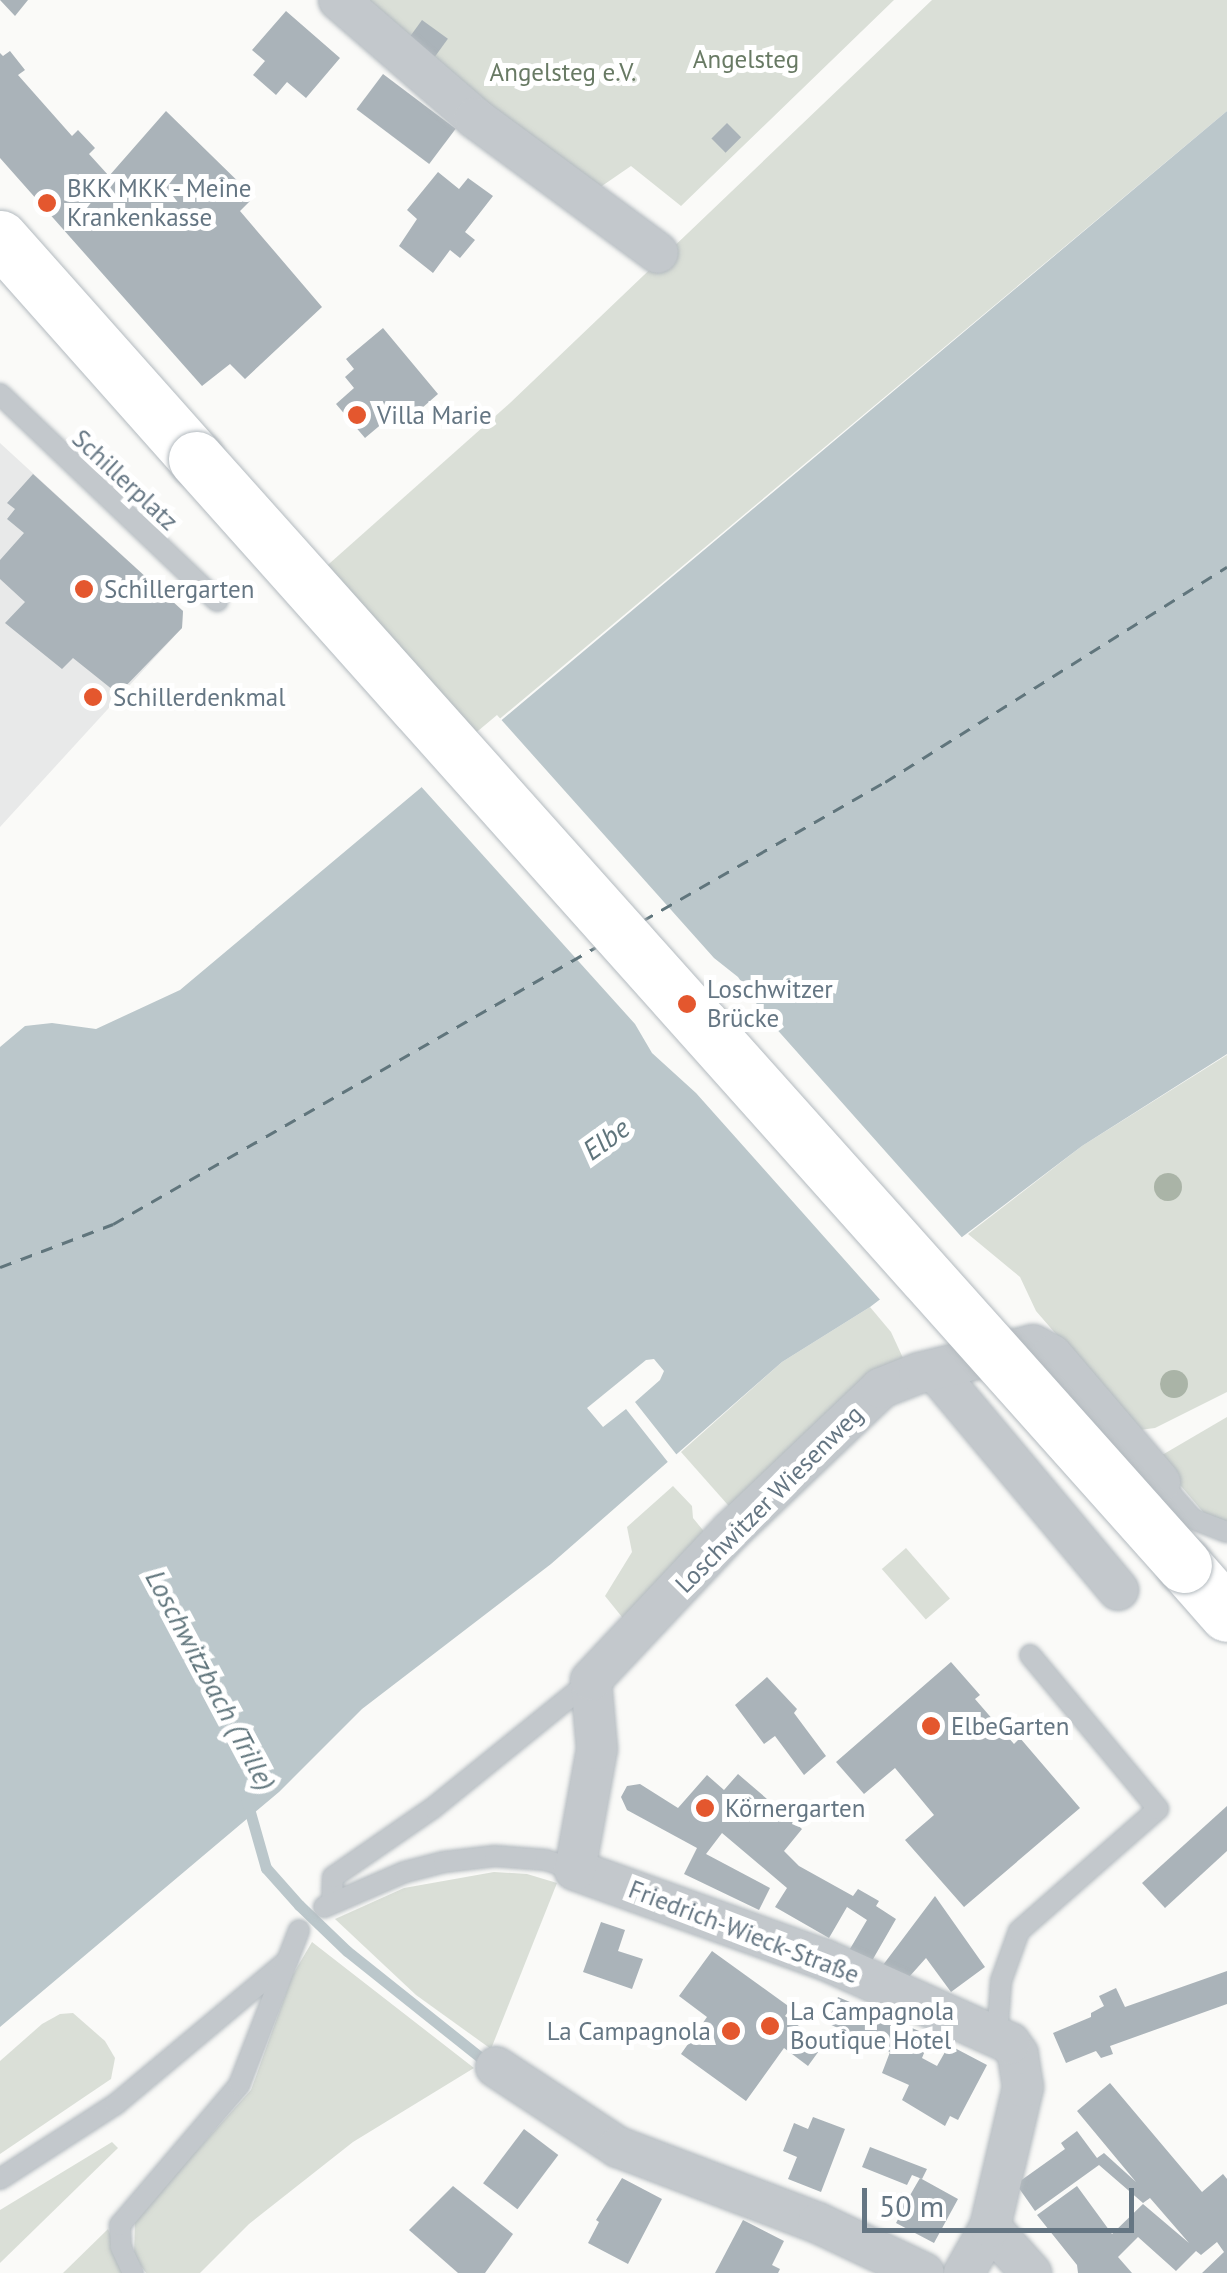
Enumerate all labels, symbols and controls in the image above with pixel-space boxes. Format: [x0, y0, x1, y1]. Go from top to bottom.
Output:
park label: Angelsteg [693, 44, 799, 74]
park label: Angelsteg e.V. [490, 57, 636, 87]
place label: BKK MKK - Meine Krankenkasse [67, 174, 257, 233]
marker: BKK MKK - Meine Krankenkasse [36, 192, 58, 214]
place label: Villa Marie [377, 400, 492, 430]
marker: Villa Marie [346, 404, 368, 426]
street label: Schillerplatz [66, 423, 184, 537]
place label: Schillergarten [104, 574, 254, 604]
marker: Schillergarten [73, 578, 95, 600]
place label: Schillerdenkmal [113, 682, 286, 712]
marker: Schillerdenkmal [82, 686, 104, 708]
place label: Loschwitzer Brücke [707, 975, 833, 1034]
marker: Loschwitzer Brücke [676, 993, 698, 1015]
water label: Elbe [576, 1111, 636, 1167]
street label: Loschwitzer Wiesenweg [669, 1399, 869, 1599]
water label: Loschwitzbach (Trille) [139, 1564, 283, 1796]
place label: ElbeGarten [951, 1711, 1069, 1741]
marker: ElbeGarten [920, 1715, 942, 1737]
place label: Körnergarten [725, 1793, 865, 1823]
marker: Körnergarten [694, 1797, 716, 1819]
street label: Friedrich-Wieck-Straße [624, 1874, 864, 1990]
place label: La Campagnola Boutique Hotel [790, 1997, 954, 2056]
marker: La Campagnola Boutique Hotel [759, 2015, 781, 2037]
place label: La Campagnola [547, 2016, 711, 2046]
marker: La Campagnola [720, 2020, 742, 2042]
scale bar [867, 2168, 1140, 2230]
text: 50 m [879, 2186, 944, 2225]

